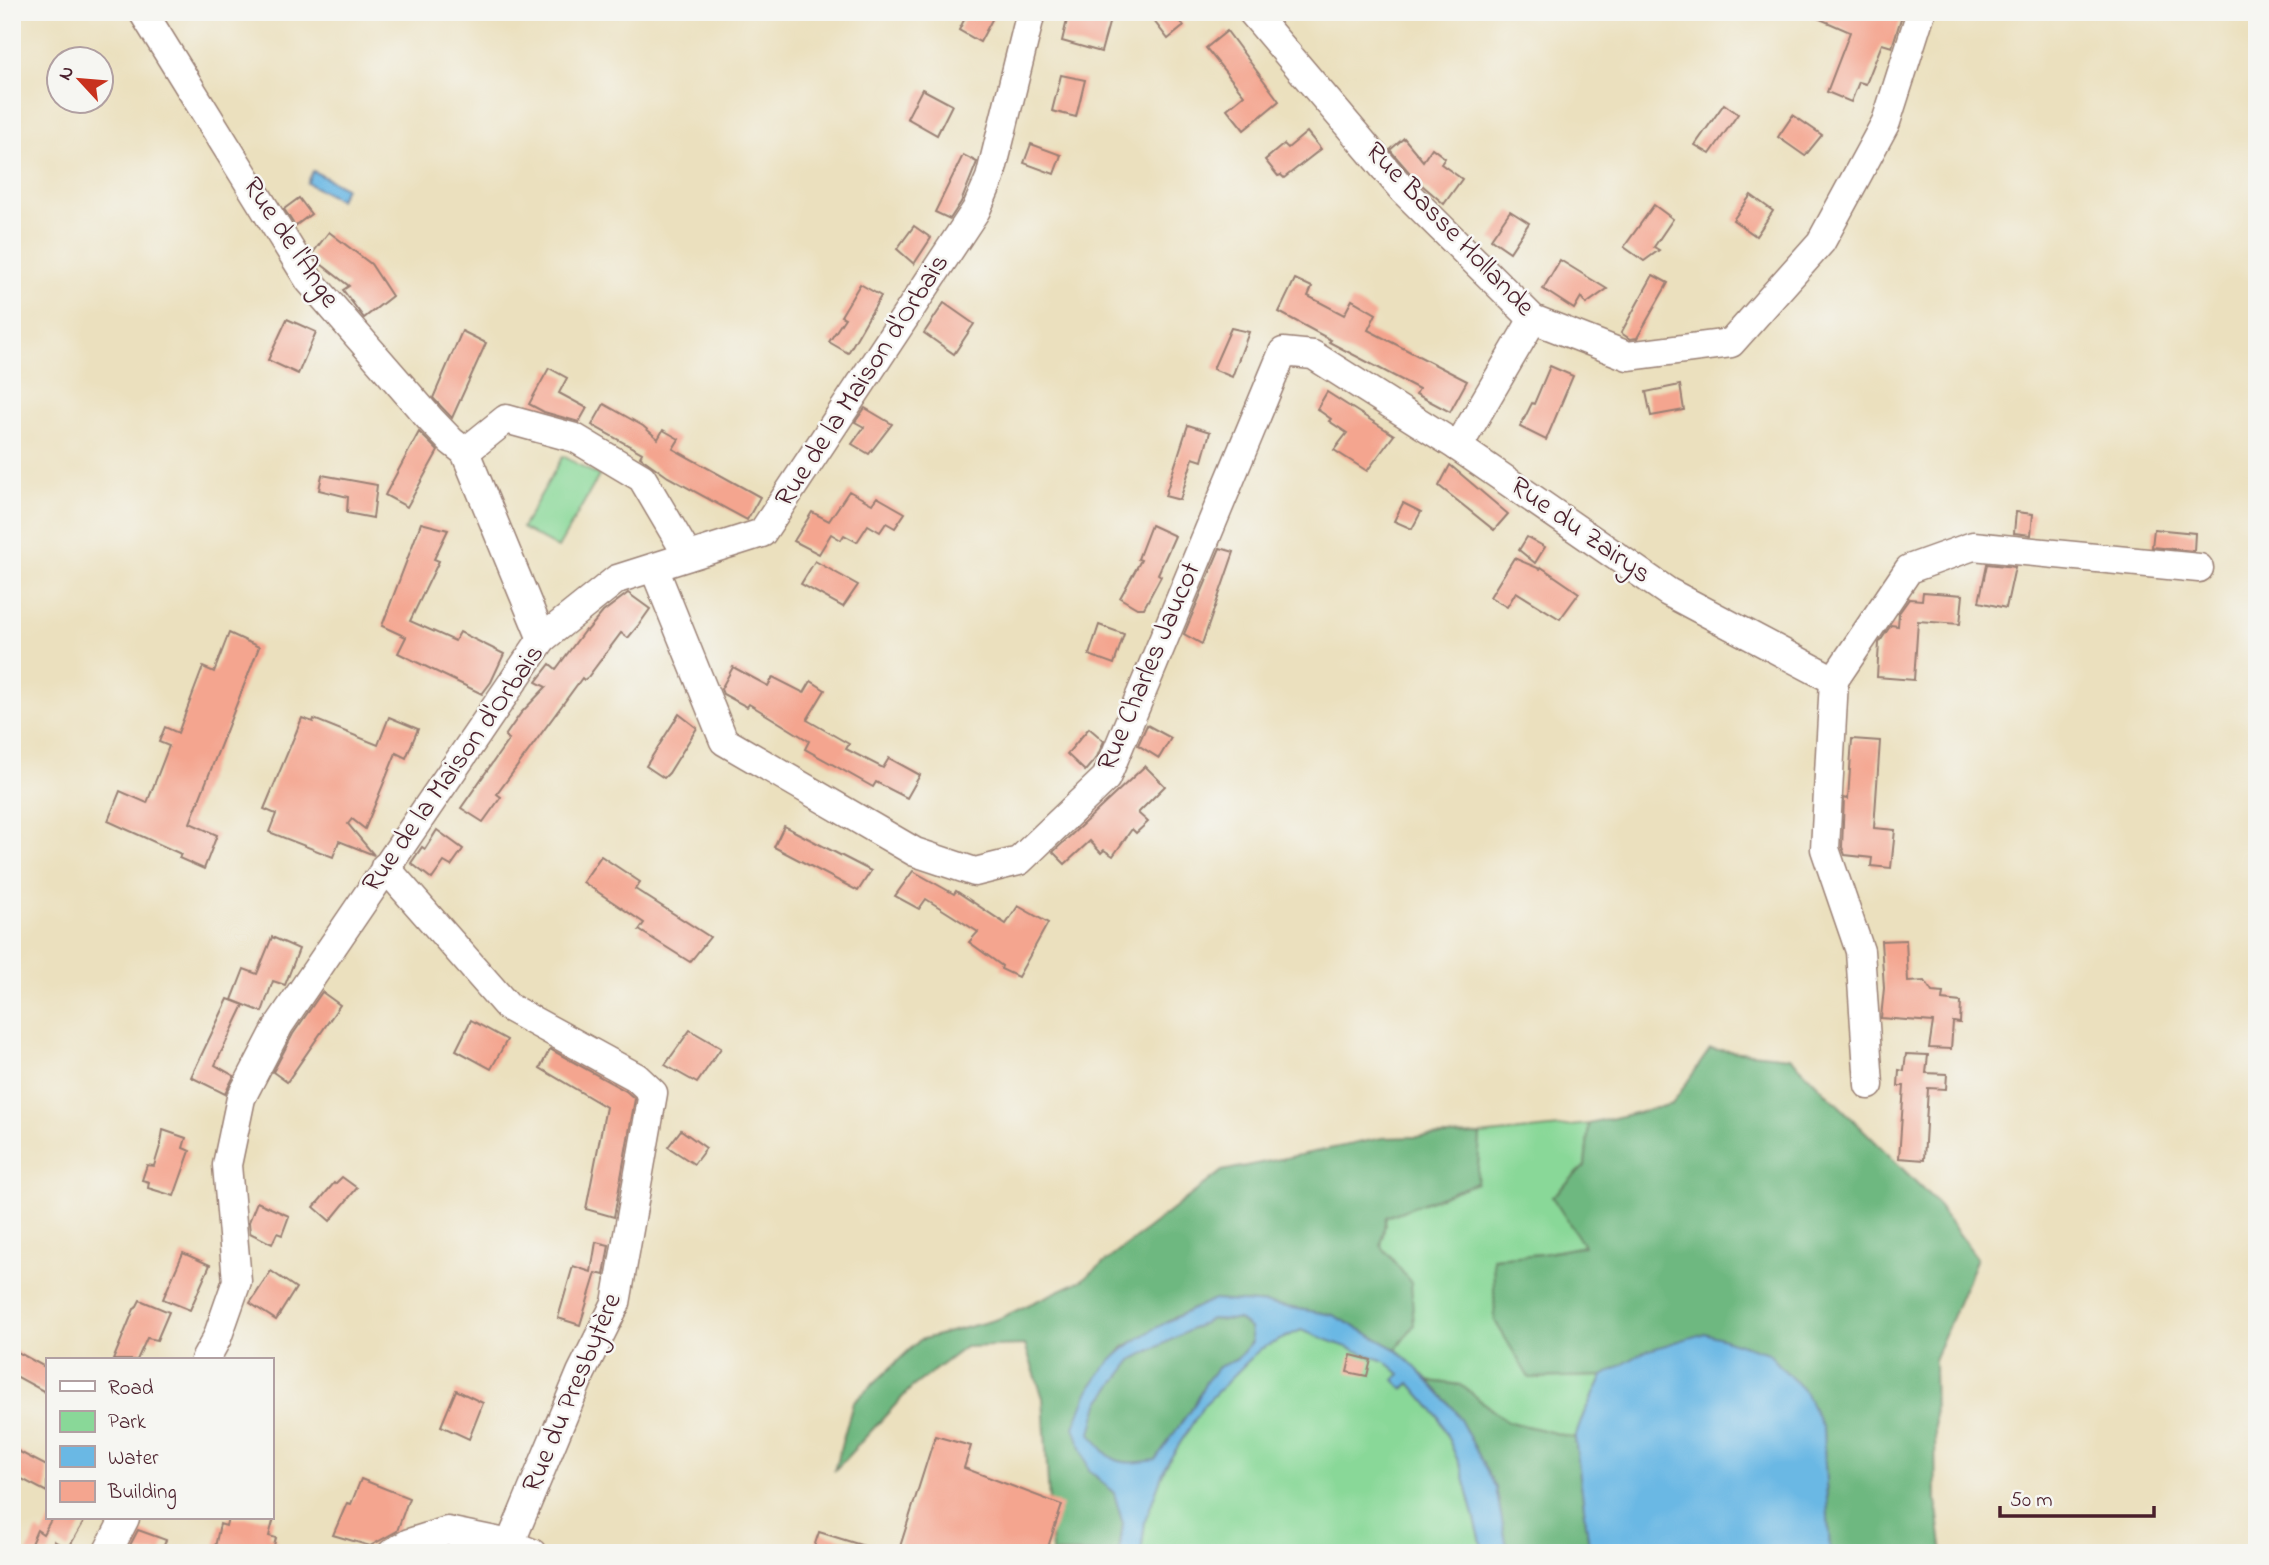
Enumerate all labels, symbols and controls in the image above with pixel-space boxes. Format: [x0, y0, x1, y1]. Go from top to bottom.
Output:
north arrow [46, 46, 116, 116]
text: N [52, 62, 82, 85]
street label: Rue Basse Hollande [1355, 133, 1544, 327]
street label: Rue de l'Ange [231, 169, 349, 317]
street label: Rue de la Maison d'Orbais [766, 246, 960, 516]
street label: Rue du Zairys [1501, 467, 1659, 595]
street label: Rue Charles Jaucot [1088, 556, 1212, 778]
street label: Rue de la Maison d'Orbais [353, 637, 555, 901]
street label: Rue du Presbytère [512, 1286, 634, 1499]
legend [46, 1358, 273, 1520]
text: Road [108, 1374, 154, 1404]
text: Park [108, 1408, 147, 1438]
text: Water [108, 1444, 159, 1474]
scale bar [2000, 1474, 2154, 1518]
text: Building [107, 1478, 177, 1510]
text: 50 m [2010, 1486, 2053, 1516]

